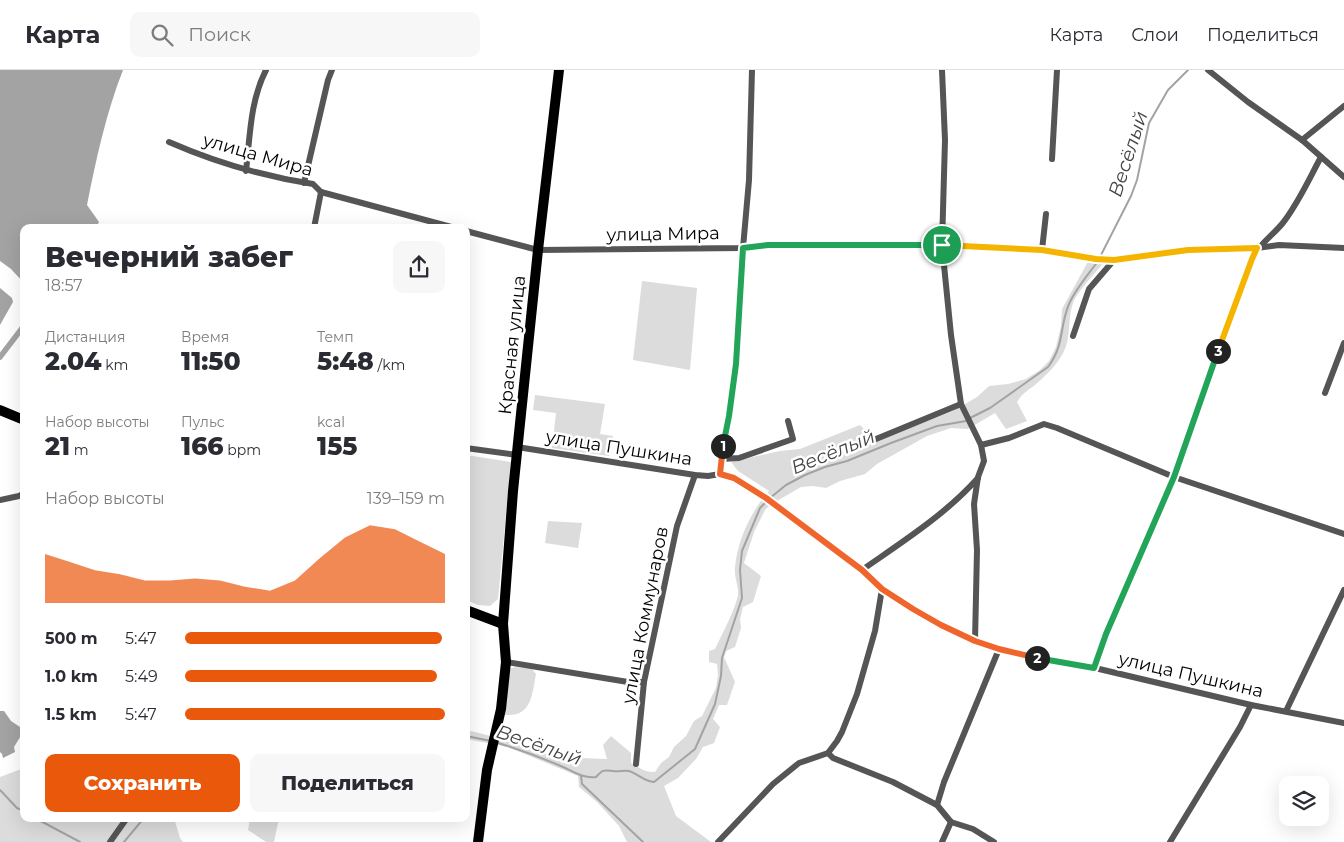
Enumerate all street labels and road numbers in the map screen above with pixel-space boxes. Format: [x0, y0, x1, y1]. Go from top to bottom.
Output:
street label: улица Мира [199, 129, 316, 181]
street label: улица Мира [605, 222, 720, 246]
street label: Красная улица [494, 274, 530, 416]
street label: улица Пушкина [543, 425, 694, 470]
street label: улица Коммунаров [617, 524, 673, 707]
street label: улица Пушкина [1115, 647, 1266, 702]

